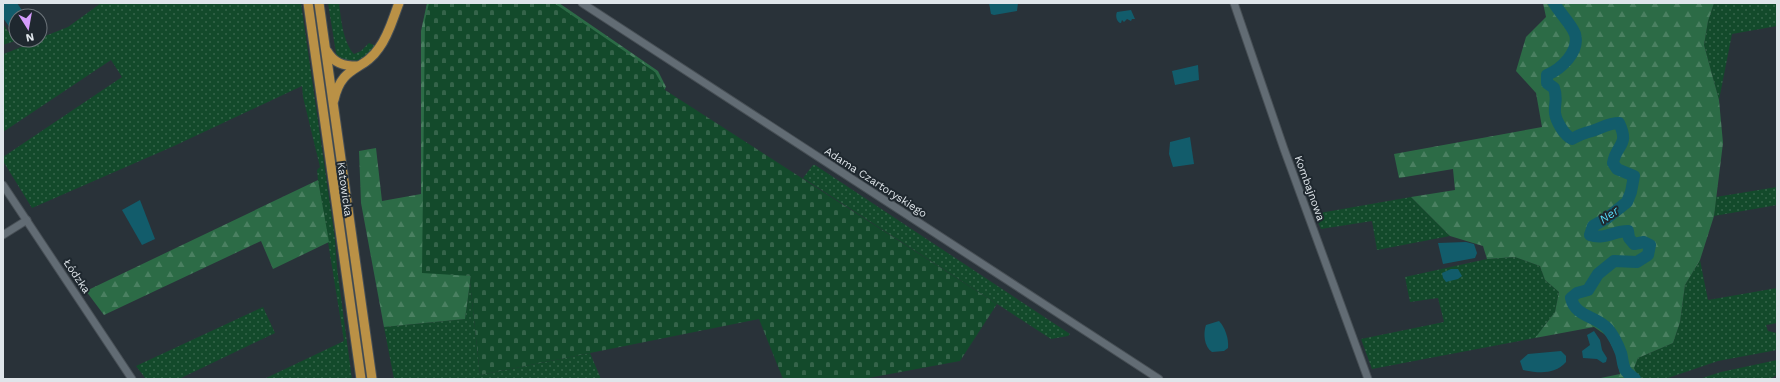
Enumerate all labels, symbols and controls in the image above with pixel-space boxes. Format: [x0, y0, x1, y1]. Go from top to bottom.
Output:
north arrow [8, 8, 48, 48]
text: N [25, 30, 35, 44]
street label: Adama Czartoryskiego [822, 144, 929, 220]
street label: Kombajnowa [1292, 154, 1327, 223]
street label: Katowicka [334, 161, 355, 217]
water label: Ner [1597, 203, 1622, 226]
street label: Łódzka [60, 257, 93, 296]

